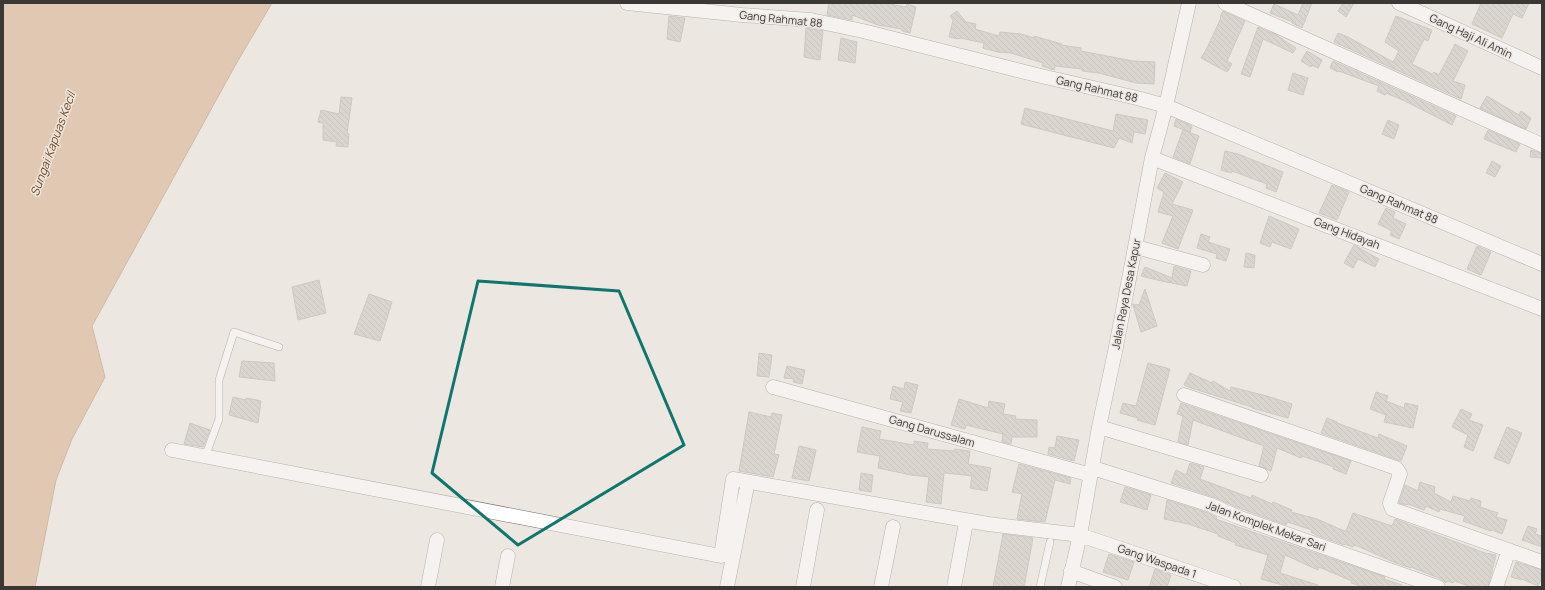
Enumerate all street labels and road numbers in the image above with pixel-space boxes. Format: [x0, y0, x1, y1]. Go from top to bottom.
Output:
street label: Gang Rahmat 88 [739, 7, 823, 30]
street label: Gang Haji Ali Amin [1427, 10, 1515, 61]
street label: Gang Rahmat 88 [1055, 72, 1139, 105]
street label: Gang Rahmat 88 [1358, 180, 1441, 227]
street label: Gang Hidayah [1312, 213, 1382, 252]
street label: Jalan Raya Desa Kapur [1107, 237, 1144, 351]
street label: Gang Darussalam [887, 411, 977, 450]
street label: Jalan Komplek Mekar Sari [1204, 497, 1328, 554]
street label: Gang Waspada 1 [1116, 540, 1199, 581]

